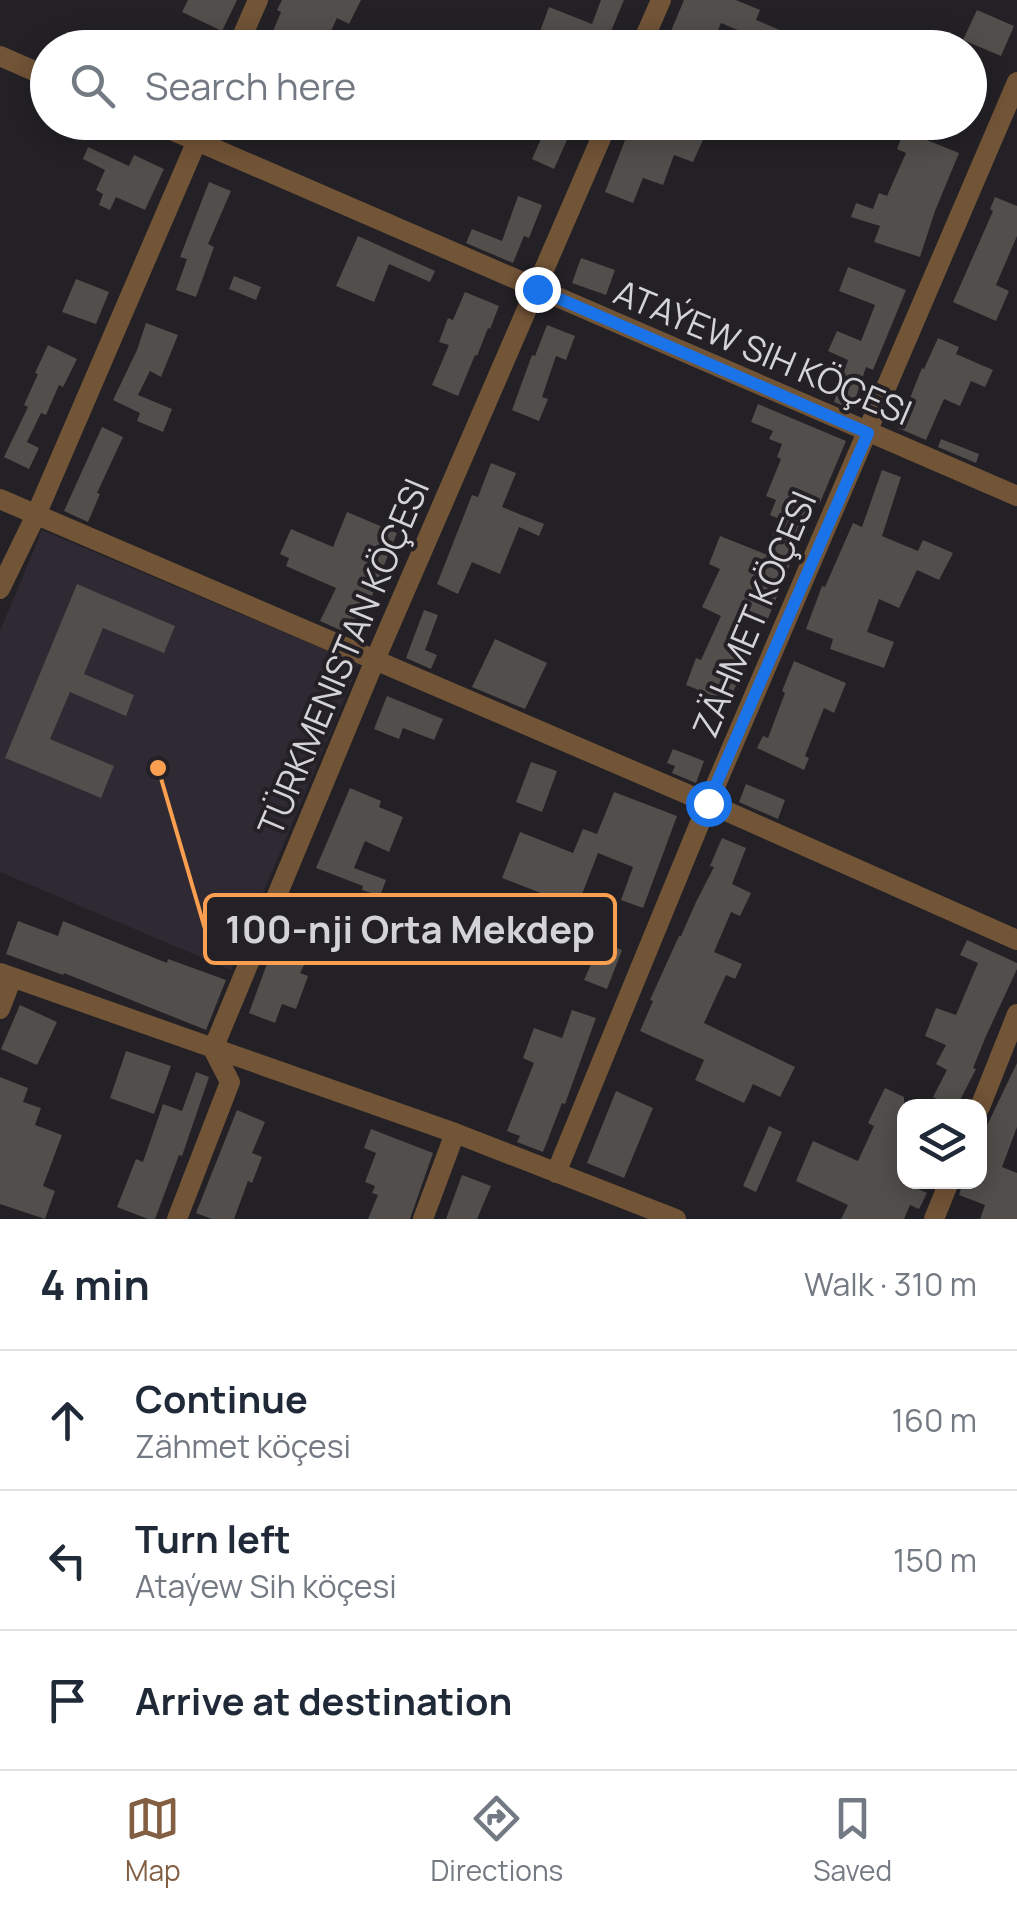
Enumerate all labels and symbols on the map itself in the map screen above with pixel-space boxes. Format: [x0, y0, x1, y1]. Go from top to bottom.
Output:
route end [515, 267, 561, 313]
street label: ATAÝEW SIH KÖÇESI [607, 268, 919, 436]
street label: TÜRKMENISTAN KÖÇESI [246, 471, 440, 843]
street label: ZÄHMET KÖÇESI [681, 484, 827, 744]
route start [686, 781, 732, 827]
callout: 100-nji Orta Mekdep [205, 895, 615, 963]
text: 100-nji Orta Mekdep [225, 902, 595, 954]

